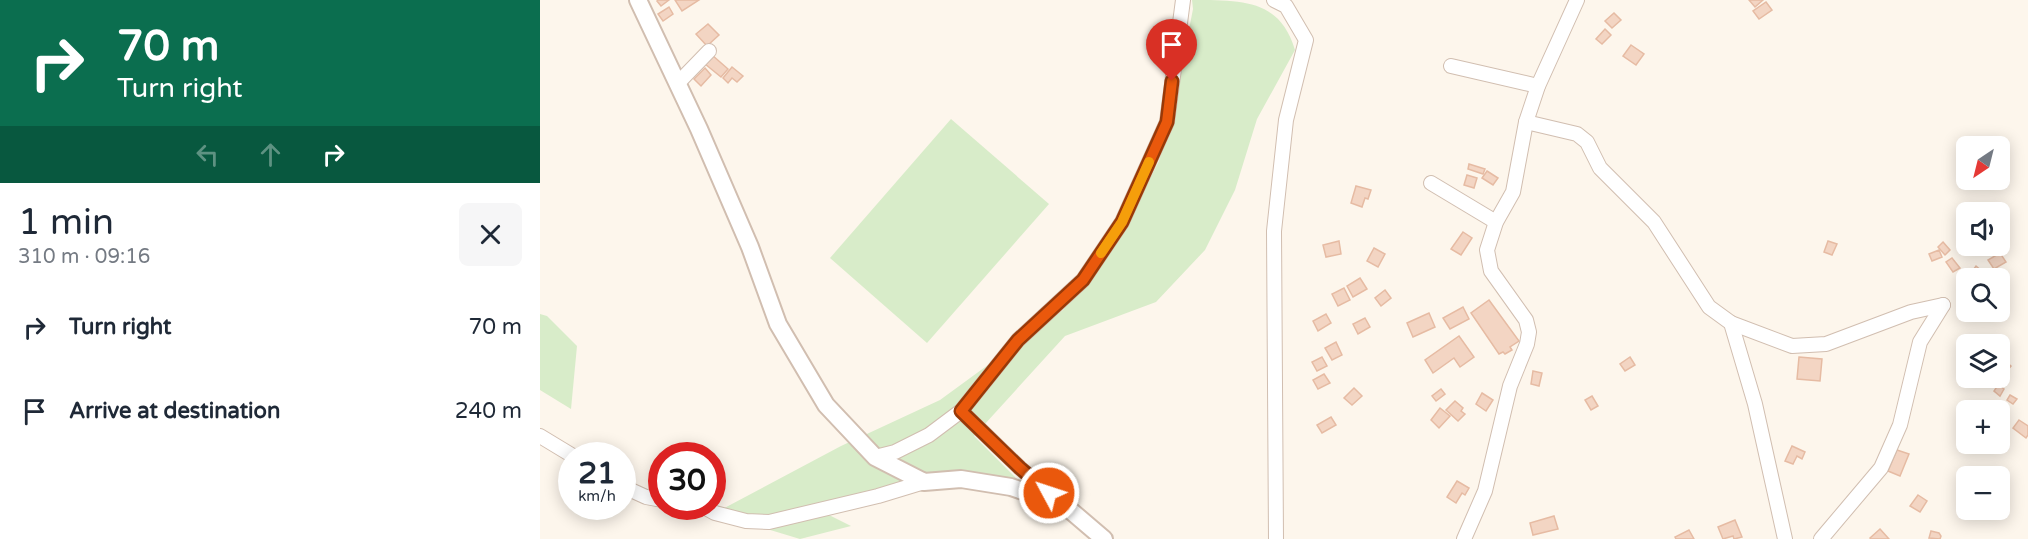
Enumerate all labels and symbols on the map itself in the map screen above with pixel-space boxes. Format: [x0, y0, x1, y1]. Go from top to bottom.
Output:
pin [1146, 19, 1197, 81]
north arrow [1956, 136, 2010, 190]
speed limit sign: 30 [648, 442, 726, 520]
position arrow [1017, 461, 1081, 525]

